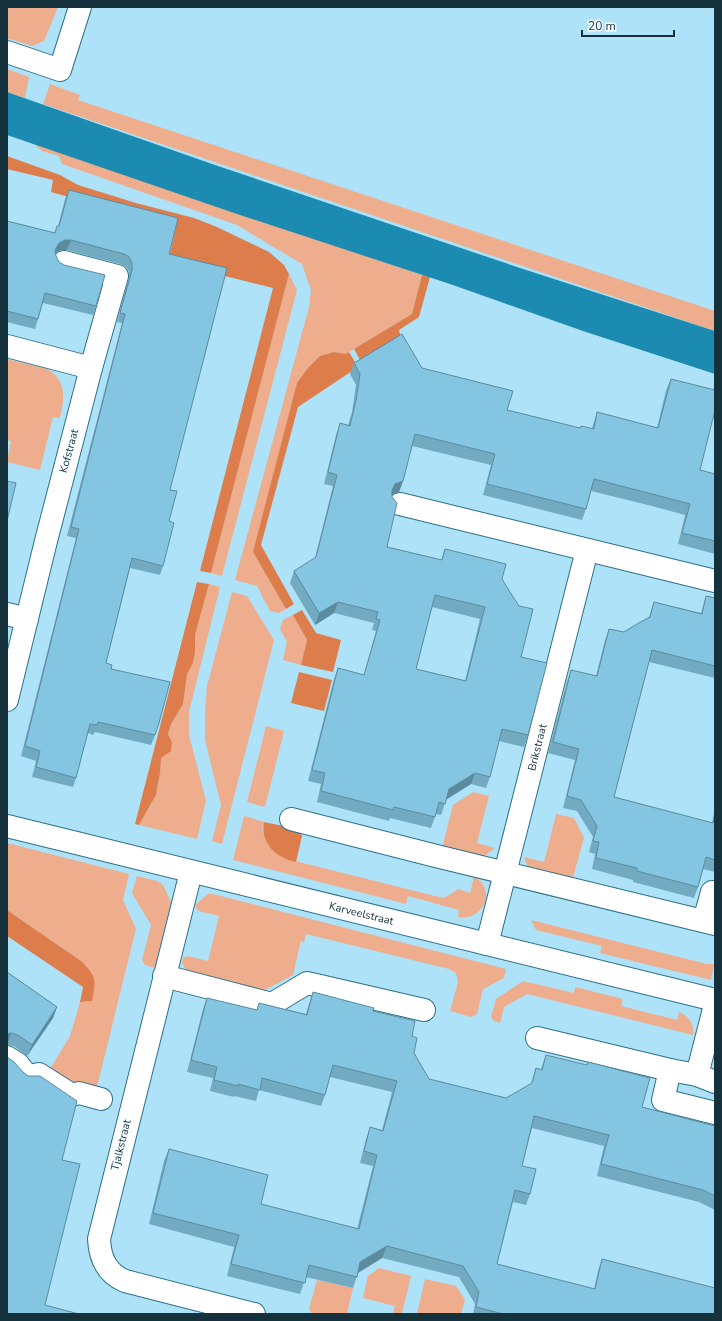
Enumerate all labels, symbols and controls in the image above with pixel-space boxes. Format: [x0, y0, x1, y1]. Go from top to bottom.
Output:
scale bar [582, 12, 674, 38]
text: 20 m [588, 18, 616, 34]
street label: Kofstraat [56, 427, 82, 475]
street label: Brikstraat [524, 722, 550, 772]
street label: Karveelstraat [328, 898, 395, 928]
street label: Tjalkstraat [107, 1118, 135, 1172]

